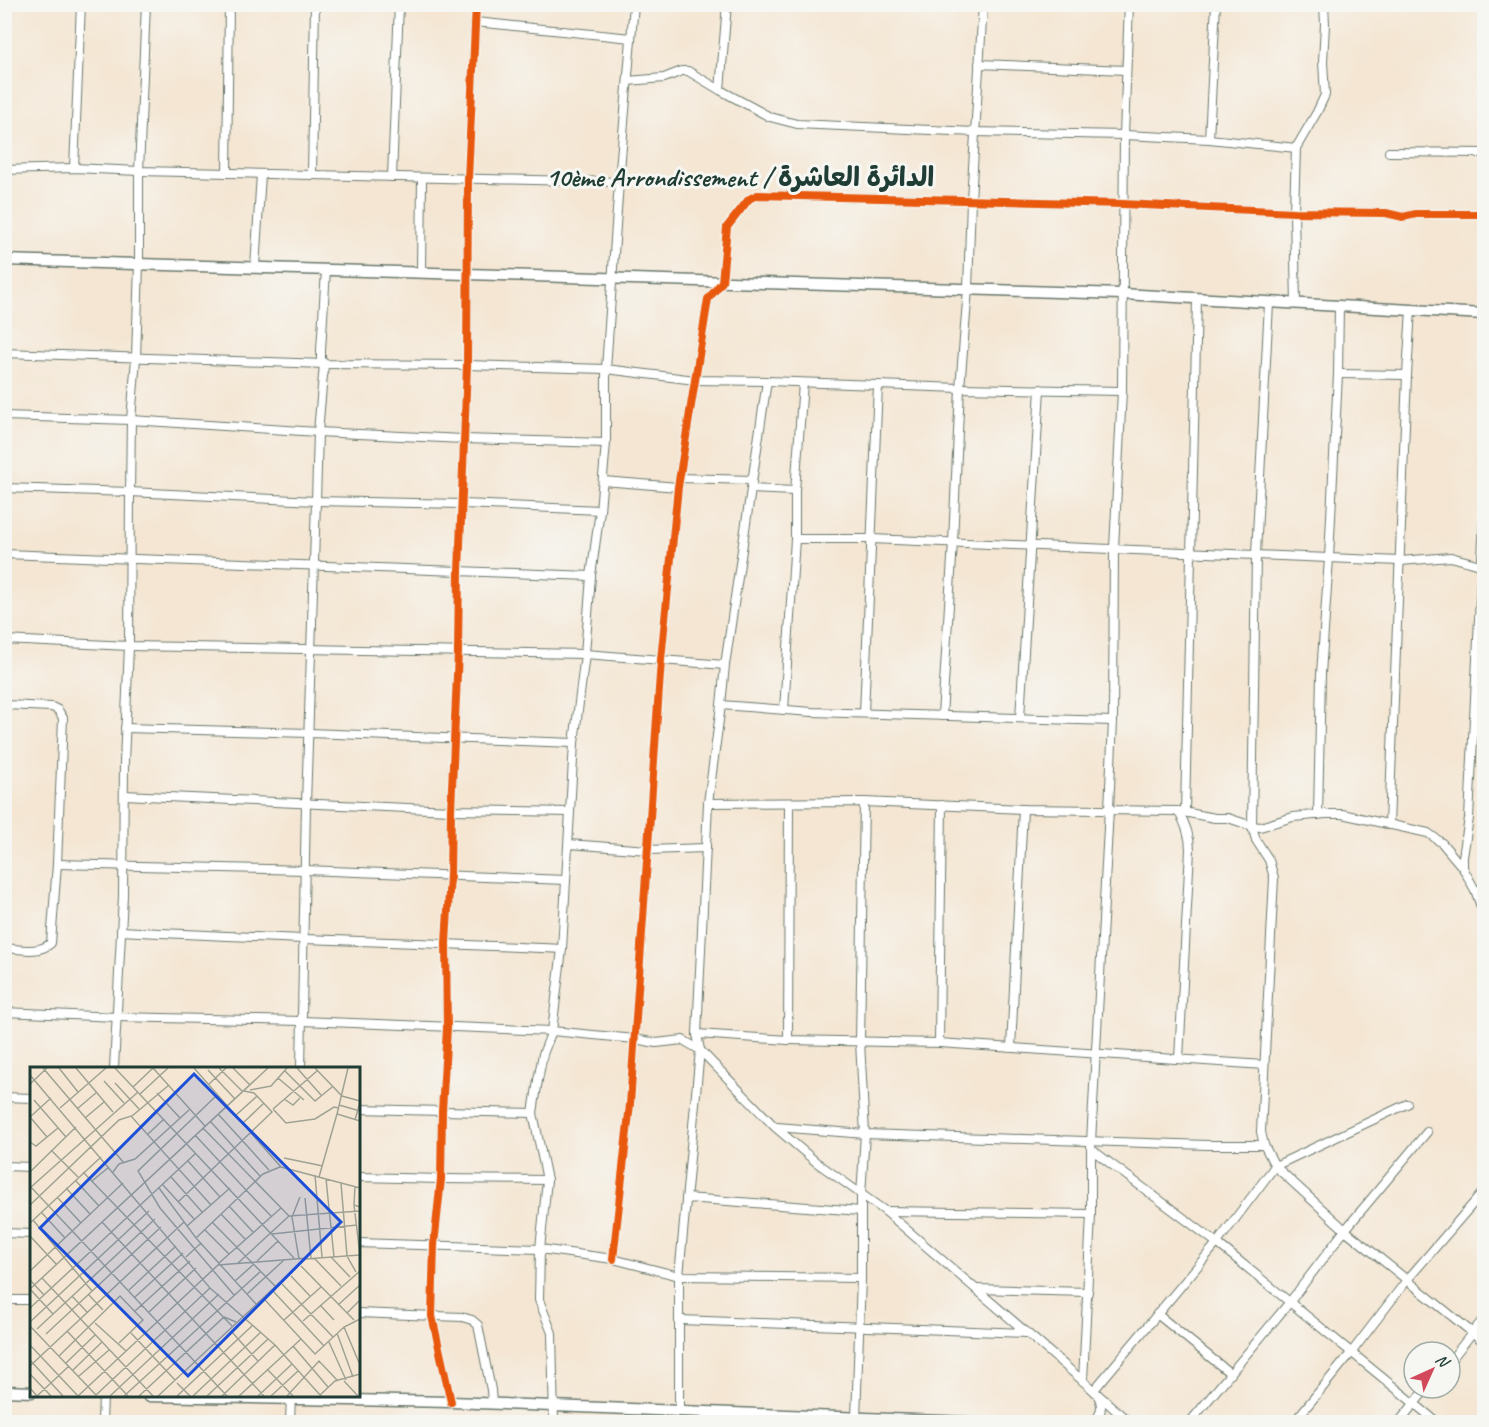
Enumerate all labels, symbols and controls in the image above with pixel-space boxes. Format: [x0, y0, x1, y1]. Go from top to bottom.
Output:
district label: 10ème Arrondissement / الدائرة العاشرة [546, 160, 934, 194]
inset map [30, 1067, 360, 1397]
north arrow [1402, 1340, 1462, 1400]
text: N [1431, 1350, 1455, 1373]

